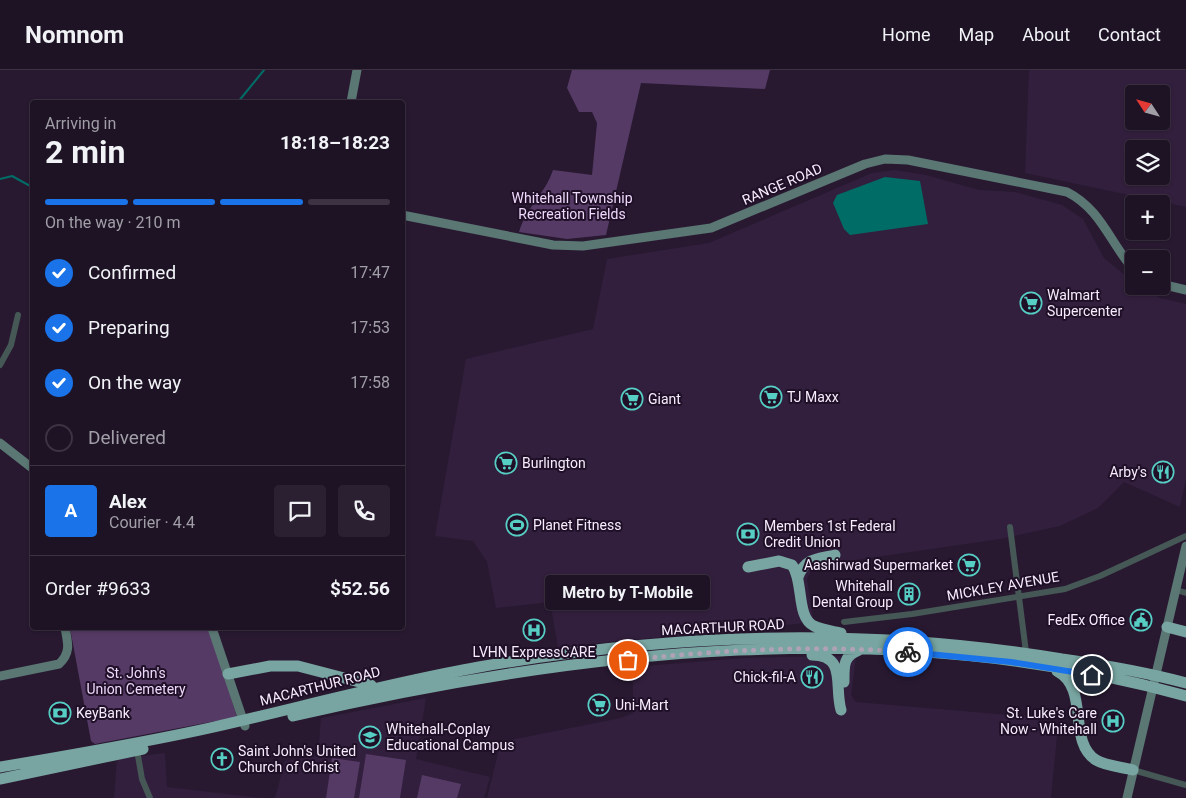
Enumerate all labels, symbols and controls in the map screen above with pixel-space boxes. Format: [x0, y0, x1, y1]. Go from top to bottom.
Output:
text: Nomnom [25, 21, 124, 49]
text: Home [882, 24, 931, 45]
text: Map [959, 24, 994, 45]
text: About [1022, 24, 1070, 45]
text: Contact [1098, 24, 1161, 45]
north arrow [1125, 85, 1170, 130]
map controls [1125, 85, 1170, 295]
text: Arriving in [45, 114, 116, 133]
text: 18:18–18:23 [280, 131, 390, 154]
text: 2 min [45, 133, 125, 171]
button: layers [1125, 140, 1170, 185]
street label: RANGE ROAD [740, 160, 824, 208]
park label: Whitehall Township Recreation Fields [512, 190, 633, 222]
button: + [1125, 195, 1170, 240]
text: On the way · 210 m [45, 213, 181, 232]
button: − [1125, 250, 1170, 295]
icon: check [45, 259, 73, 287]
text: Confirmed [88, 261, 176, 284]
text: 17:47 [350, 263, 390, 282]
place label: Walmart Supercenter [1047, 287, 1122, 319]
supermarket icon: Walmart Supercenter [1019, 291, 1043, 315]
icon: check [45, 314, 73, 342]
text: Preparing [88, 316, 170, 339]
text: 17:53 [350, 318, 390, 337]
icon: check [45, 369, 73, 397]
text: On the way [88, 371, 181, 394]
text: 17:58 [350, 373, 390, 392]
supermarket icon: TJ Maxx [759, 385, 783, 409]
supermarket icon: Giant [620, 387, 644, 411]
place label: TJ Maxx [787, 389, 839, 405]
place label: Giant [648, 391, 681, 407]
text: Delivered [88, 426, 166, 449]
supermarket icon: Burlington [494, 451, 518, 475]
place label: Burlington [522, 455, 586, 471]
restaurant icon: Arby's [1151, 460, 1175, 484]
place label: Arby's [1109, 464, 1147, 480]
button: chat [274, 485, 326, 537]
button: phone [338, 485, 390, 537]
text: Alex [109, 490, 147, 513]
text: A [65, 499, 77, 522]
text: Courier · 4.4 [109, 513, 195, 532]
sports icon: Planet Fitness [505, 513, 529, 537]
place label: Planet Fitness [533, 517, 621, 533]
place label: Members 1st Federal Credit Union [764, 518, 896, 550]
bank icon: Members 1st Federal Credit Union [736, 522, 760, 546]
supermarket icon: Aashirwad Supermarket [957, 553, 981, 577]
place label: Aashirwad Supermarket [804, 557, 953, 573]
street label: MICKLEY AVENUE [946, 568, 1060, 604]
callout: Metro by T-Mobile [546, 575, 710, 610]
text: Order #9633 [45, 577, 151, 600]
text: $52.56 [330, 577, 390, 600]
place label: Whitehall Dental Group [812, 578, 893, 610]
building icon: Whitehall Dental Group [897, 582, 921, 606]
text: Metro by T-Mobile [562, 583, 693, 602]
public building icon: FedEx Office [1129, 608, 1153, 632]
place label: FedEx Office [1047, 612, 1125, 628]
street label: MACARTHUR ROAD [661, 616, 785, 638]
hospital icon: LVHN ExpressCARE [522, 618, 546, 642]
courier [883, 627, 933, 677]
icon: bike [894, 638, 922, 666]
pin [607, 639, 649, 681]
place label: LVHN ExpressCARE [473, 644, 595, 660]
icon: bag [614, 646, 642, 674]
pin [1071, 654, 1113, 696]
icon: home [1078, 661, 1106, 689]
street label: MACARTHUR ROAD [258, 663, 382, 709]
park label: St. John's Union Cemetery [86, 665, 186, 697]
restaurant icon: Chick-fil-A [800, 665, 824, 689]
place label: Chick-fil-A [733, 669, 796, 685]
supermarket icon: Uni-Mart [587, 693, 611, 717]
place label: Uni-Mart [615, 697, 669, 713]
bank icon: KeyBank [48, 701, 72, 725]
place label: KeyBank [76, 705, 131, 721]
place label: St. Luke's Care Now - Whitehall [1000, 705, 1097, 737]
hospital icon: St. Luke's Care Now - Whitehall [1101, 709, 1125, 733]
place label: Whitehall-Coplay Educational Campus [386, 721, 514, 753]
school or university icon: Whitehall-Coplay Educational Campus [358, 725, 382, 749]
place label: Saint John's United Church of Christ [238, 743, 356, 775]
church icon: Saint John's United Church of Christ [210, 747, 234, 771]

